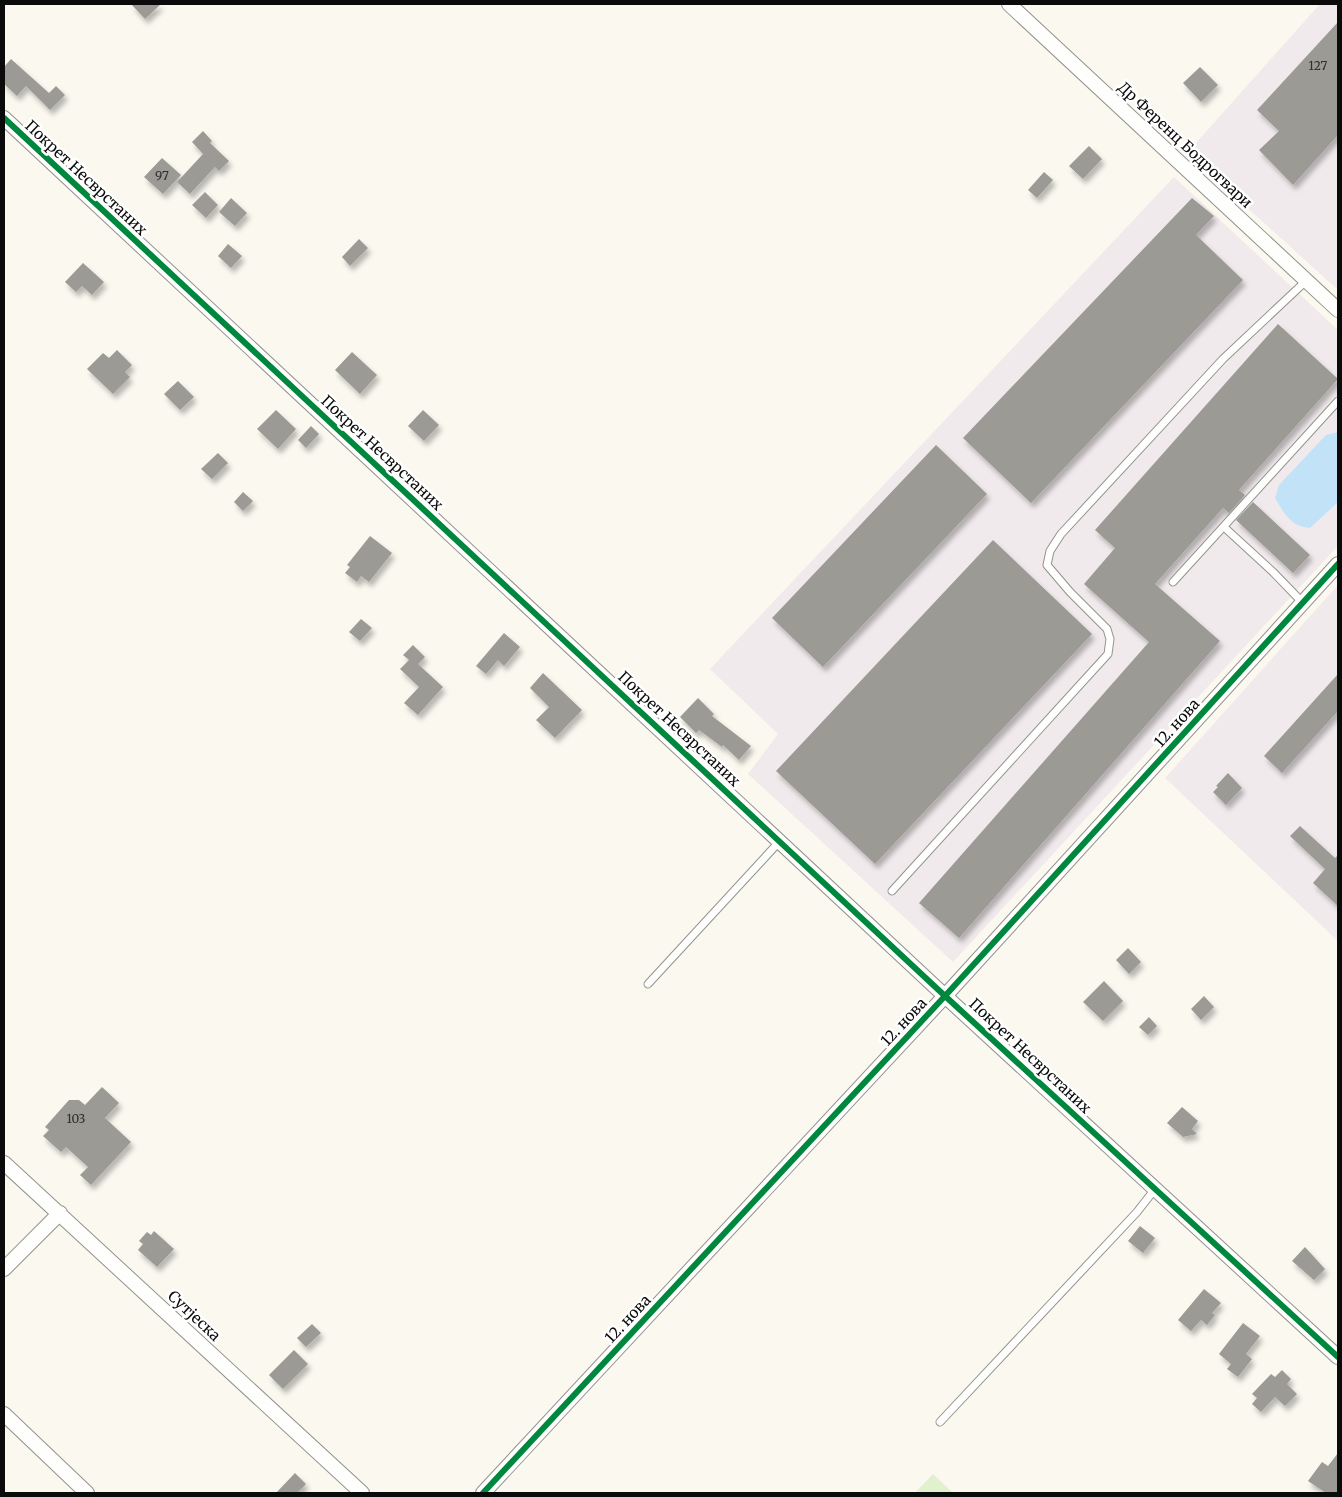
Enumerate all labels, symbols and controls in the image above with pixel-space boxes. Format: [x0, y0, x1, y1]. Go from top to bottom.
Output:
house number: 127 [1309, 58, 1328, 73]
street label: Др Ференц Бодрогвари [1114, 77, 1256, 212]
street label: Покрет Несврстаних [21, 116, 151, 239]
house number: 97 [155, 168, 169, 183]
street label: Покрет Несврстаних [317, 391, 447, 514]
street label: Покрет Несврстаних [614, 667, 744, 790]
street label: 12. нова [1150, 694, 1203, 751]
street label: 12. нова [877, 994, 931, 1050]
street label: Покрет Несврстаних [965, 994, 1095, 1117]
house number: 103 [67, 1111, 86, 1126]
street label: Сутјеска [164, 1286, 225, 1345]
street label: 12. нова [601, 1291, 655, 1347]

